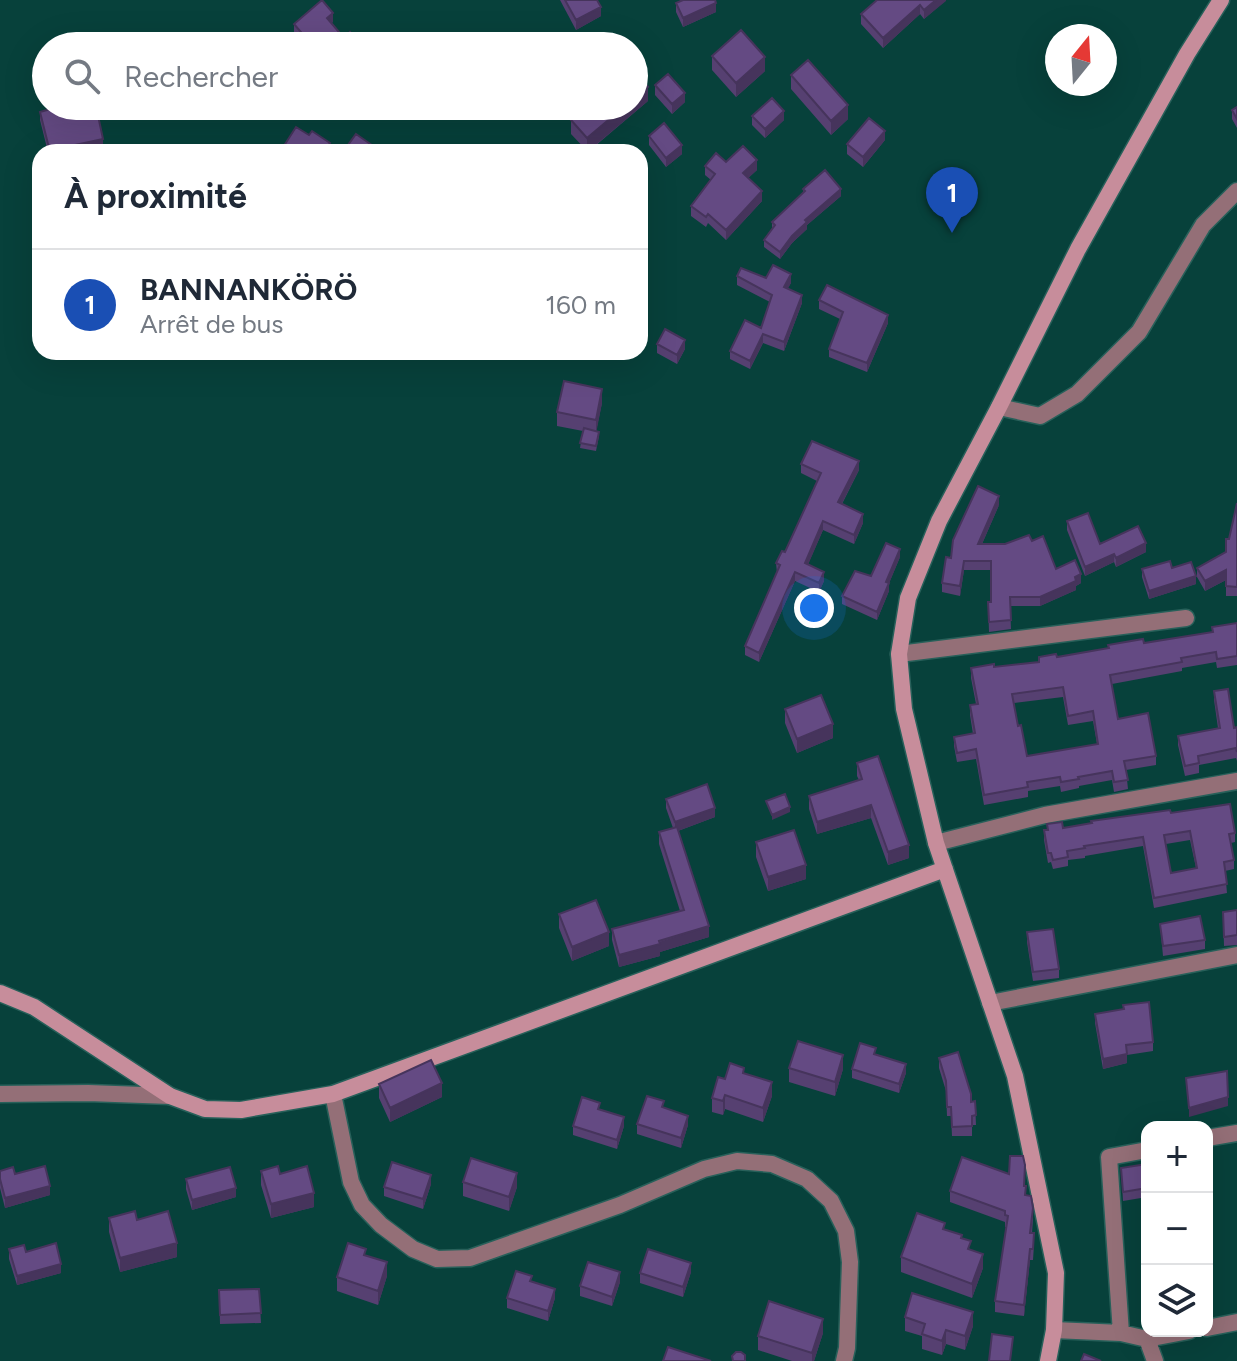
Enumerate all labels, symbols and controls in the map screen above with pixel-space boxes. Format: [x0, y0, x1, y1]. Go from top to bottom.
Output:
north arrow [1045, 24, 1117, 96]
search box [32, 32, 648, 120]
icon: search [60, 54, 104, 98]
text: Rechercher [124, 58, 278, 95]
pin: 1 [926, 167, 978, 233]
text: À proximité [64, 176, 247, 217]
text: BANNANKÖRÖ [140, 271, 357, 308]
text: 1 [85, 289, 95, 321]
text: 160 m [545, 289, 616, 321]
text: Arrêt de bus [140, 308, 283, 340]
your location [794, 588, 834, 628]
map controls [1141, 1121, 1213, 1337]
button: + [1141, 1121, 1213, 1193]
button: − [1141, 1193, 1213, 1265]
button: layers [1141, 1265, 1213, 1337]

